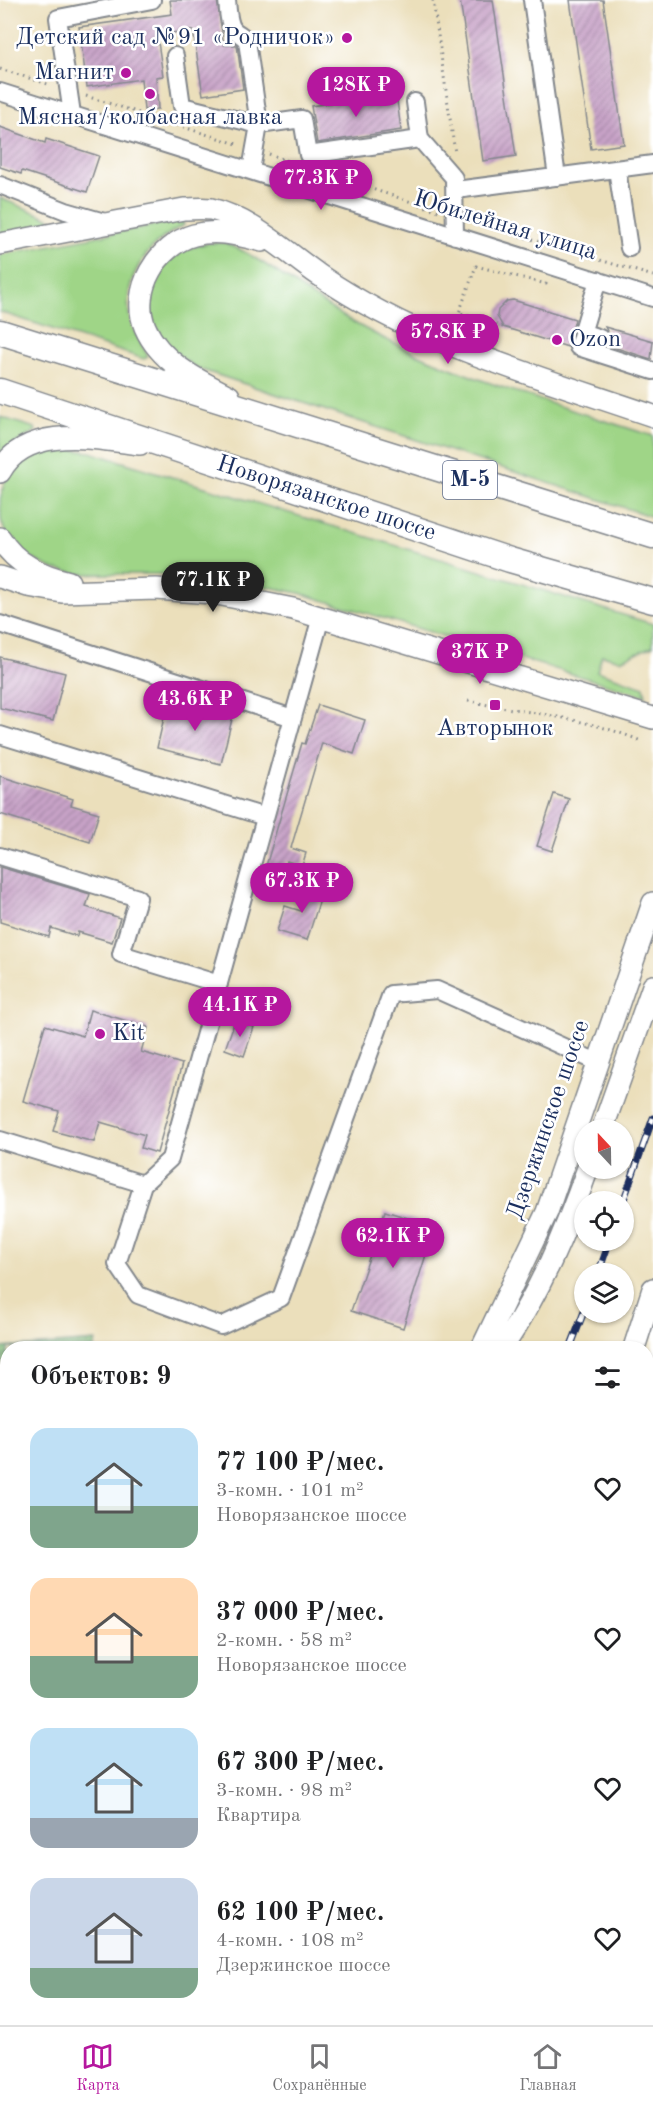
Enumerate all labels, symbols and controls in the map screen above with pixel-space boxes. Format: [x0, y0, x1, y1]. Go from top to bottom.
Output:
place label: Детский сад №91 «Родничок» [16, 26, 335, 50]
marker: Детский сад №91 «Родничок» [340, 31, 354, 45]
place label: Магнит [34, 61, 114, 85]
marker: Магнит [119, 66, 133, 80]
pin: 128K ₽ [307, 67, 405, 118]
text: 128K ₽ [321, 76, 391, 96]
marker: Мясная/колбасная лавка [143, 87, 157, 101]
place label: Мясная/колбасная лавка [17, 106, 283, 130]
pin: 77.3K ₽ [266, 160, 376, 211]
text: 77.3K ₽ [283, 169, 359, 189]
street label: Юбилейная улица [410, 187, 600, 265]
pin: 57.8K ₽ [393, 314, 503, 365]
text: 57.8K ₽ [410, 323, 486, 343]
place label: Ozon [569, 328, 621, 352]
marker: Ozon [550, 333, 564, 347]
street label: Новорязанское шоссе [213, 452, 439, 546]
road number: М-5 [443, 461, 497, 499]
pin: 77.1K ₽ [158, 562, 268, 613]
text: 77.1K ₽ [175, 571, 251, 591]
pin: 37K ₽ [438, 634, 522, 685]
text: 37K ₽ [451, 643, 509, 663]
pin: 43.6K ₽ [140, 681, 250, 732]
text: 43.6K ₽ [157, 690, 233, 710]
marker: Авторынок [488, 698, 502, 712]
place label: Авторынок [436, 717, 554, 741]
pin: 67.3K ₽ [247, 863, 357, 914]
text: 67.3K ₽ [264, 872, 340, 892]
pin: 44.1K ₽ [185, 987, 295, 1038]
text: 44.1K ₽ [202, 996, 278, 1016]
street label: Дзержинское шоссе [504, 1017, 594, 1223]
place label: Kit [112, 1022, 145, 1046]
marker: Kit [93, 1027, 107, 1041]
north arrow [574, 1119, 634, 1179]
map controls [574, 1119, 634, 1323]
button: locate [574, 1191, 634, 1251]
pin: 62.1K ₽ [338, 1218, 448, 1269]
text: 62.1K ₽ [355, 1227, 431, 1247]
button: layers [574, 1263, 634, 1323]
icon: filters [591, 1361, 624, 1394]
text: Объектов: 9 [30, 1364, 171, 1390]
text: 77 100 ₽/мес. [216, 1450, 384, 1476]
icon: home [78, 1452, 150, 1524]
icon: heart [591, 1472, 624, 1505]
text: 3-комн. · 101 m² [216, 1481, 364, 1501]
text: Новорязанское шоссе [216, 1506, 407, 1526]
text: 37 000 ₽/мес. [216, 1600, 384, 1626]
icon: home [78, 1602, 150, 1674]
icon: heart [591, 1622, 624, 1655]
text: 2-комн. · 58 m² [216, 1631, 352, 1651]
text: Новорязанское шоссе [216, 1656, 407, 1676]
text: 67 300 ₽/мес. [216, 1750, 384, 1776]
icon: home [78, 1752, 150, 1824]
icon: heart [591, 1772, 624, 1805]
text: 3-комн. · 98 m² [216, 1781, 352, 1801]
text: Квартира [216, 1806, 301, 1826]
text: 62 100 ₽/мес. [216, 1900, 384, 1926]
icon: home [78, 1902, 150, 1974]
icon: heart [591, 1922, 624, 1955]
text: 4-комн. · 108 m² [216, 1931, 364, 1951]
text: Дзержинское шоссе [216, 1956, 390, 1976]
tab: Карта [76, 2040, 120, 2096]
tab: Сохранённые [272, 2040, 367, 2096]
tab: Главная [519, 2040, 577, 2096]

